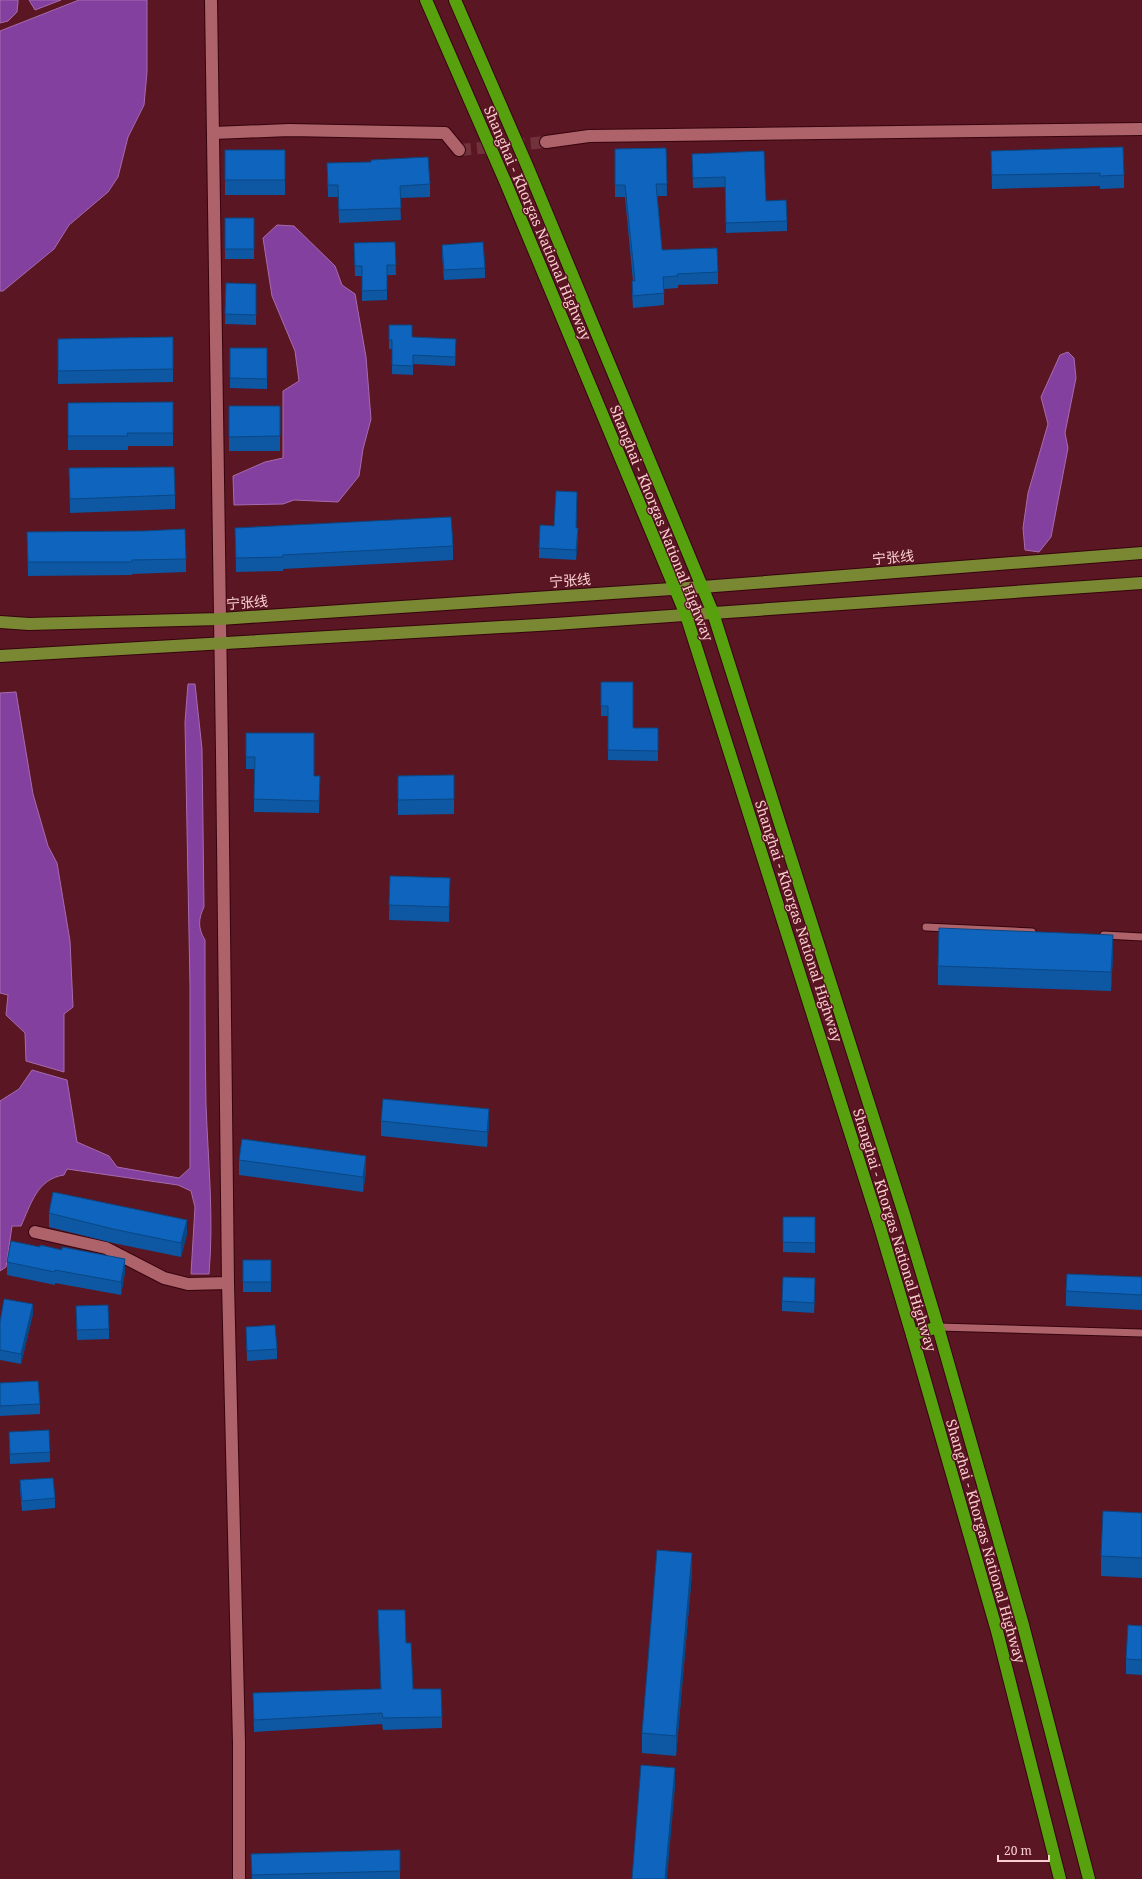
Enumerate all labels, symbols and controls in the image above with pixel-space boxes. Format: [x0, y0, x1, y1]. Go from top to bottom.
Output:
street label: Shanghai - Khorgas National Highway [480, 103, 596, 343]
street label: Shanghai - Khorgas National Highway [606, 402, 718, 644]
street label: 宁张线 [871, 546, 915, 568]
street label: 宁张线 [548, 569, 592, 591]
street label: 宁张线 [225, 591, 269, 613]
street label: Shanghai - Khorgas National Highway [751, 798, 847, 1044]
street label: Shanghai - Khorgas National Highway [849, 1106, 941, 1354]
street label: Shanghai - Khorgas National Highway [942, 1417, 1030, 1665]
scale bar [998, 1837, 1049, 1863]
text: 20 m [1004, 1842, 1032, 1859]

